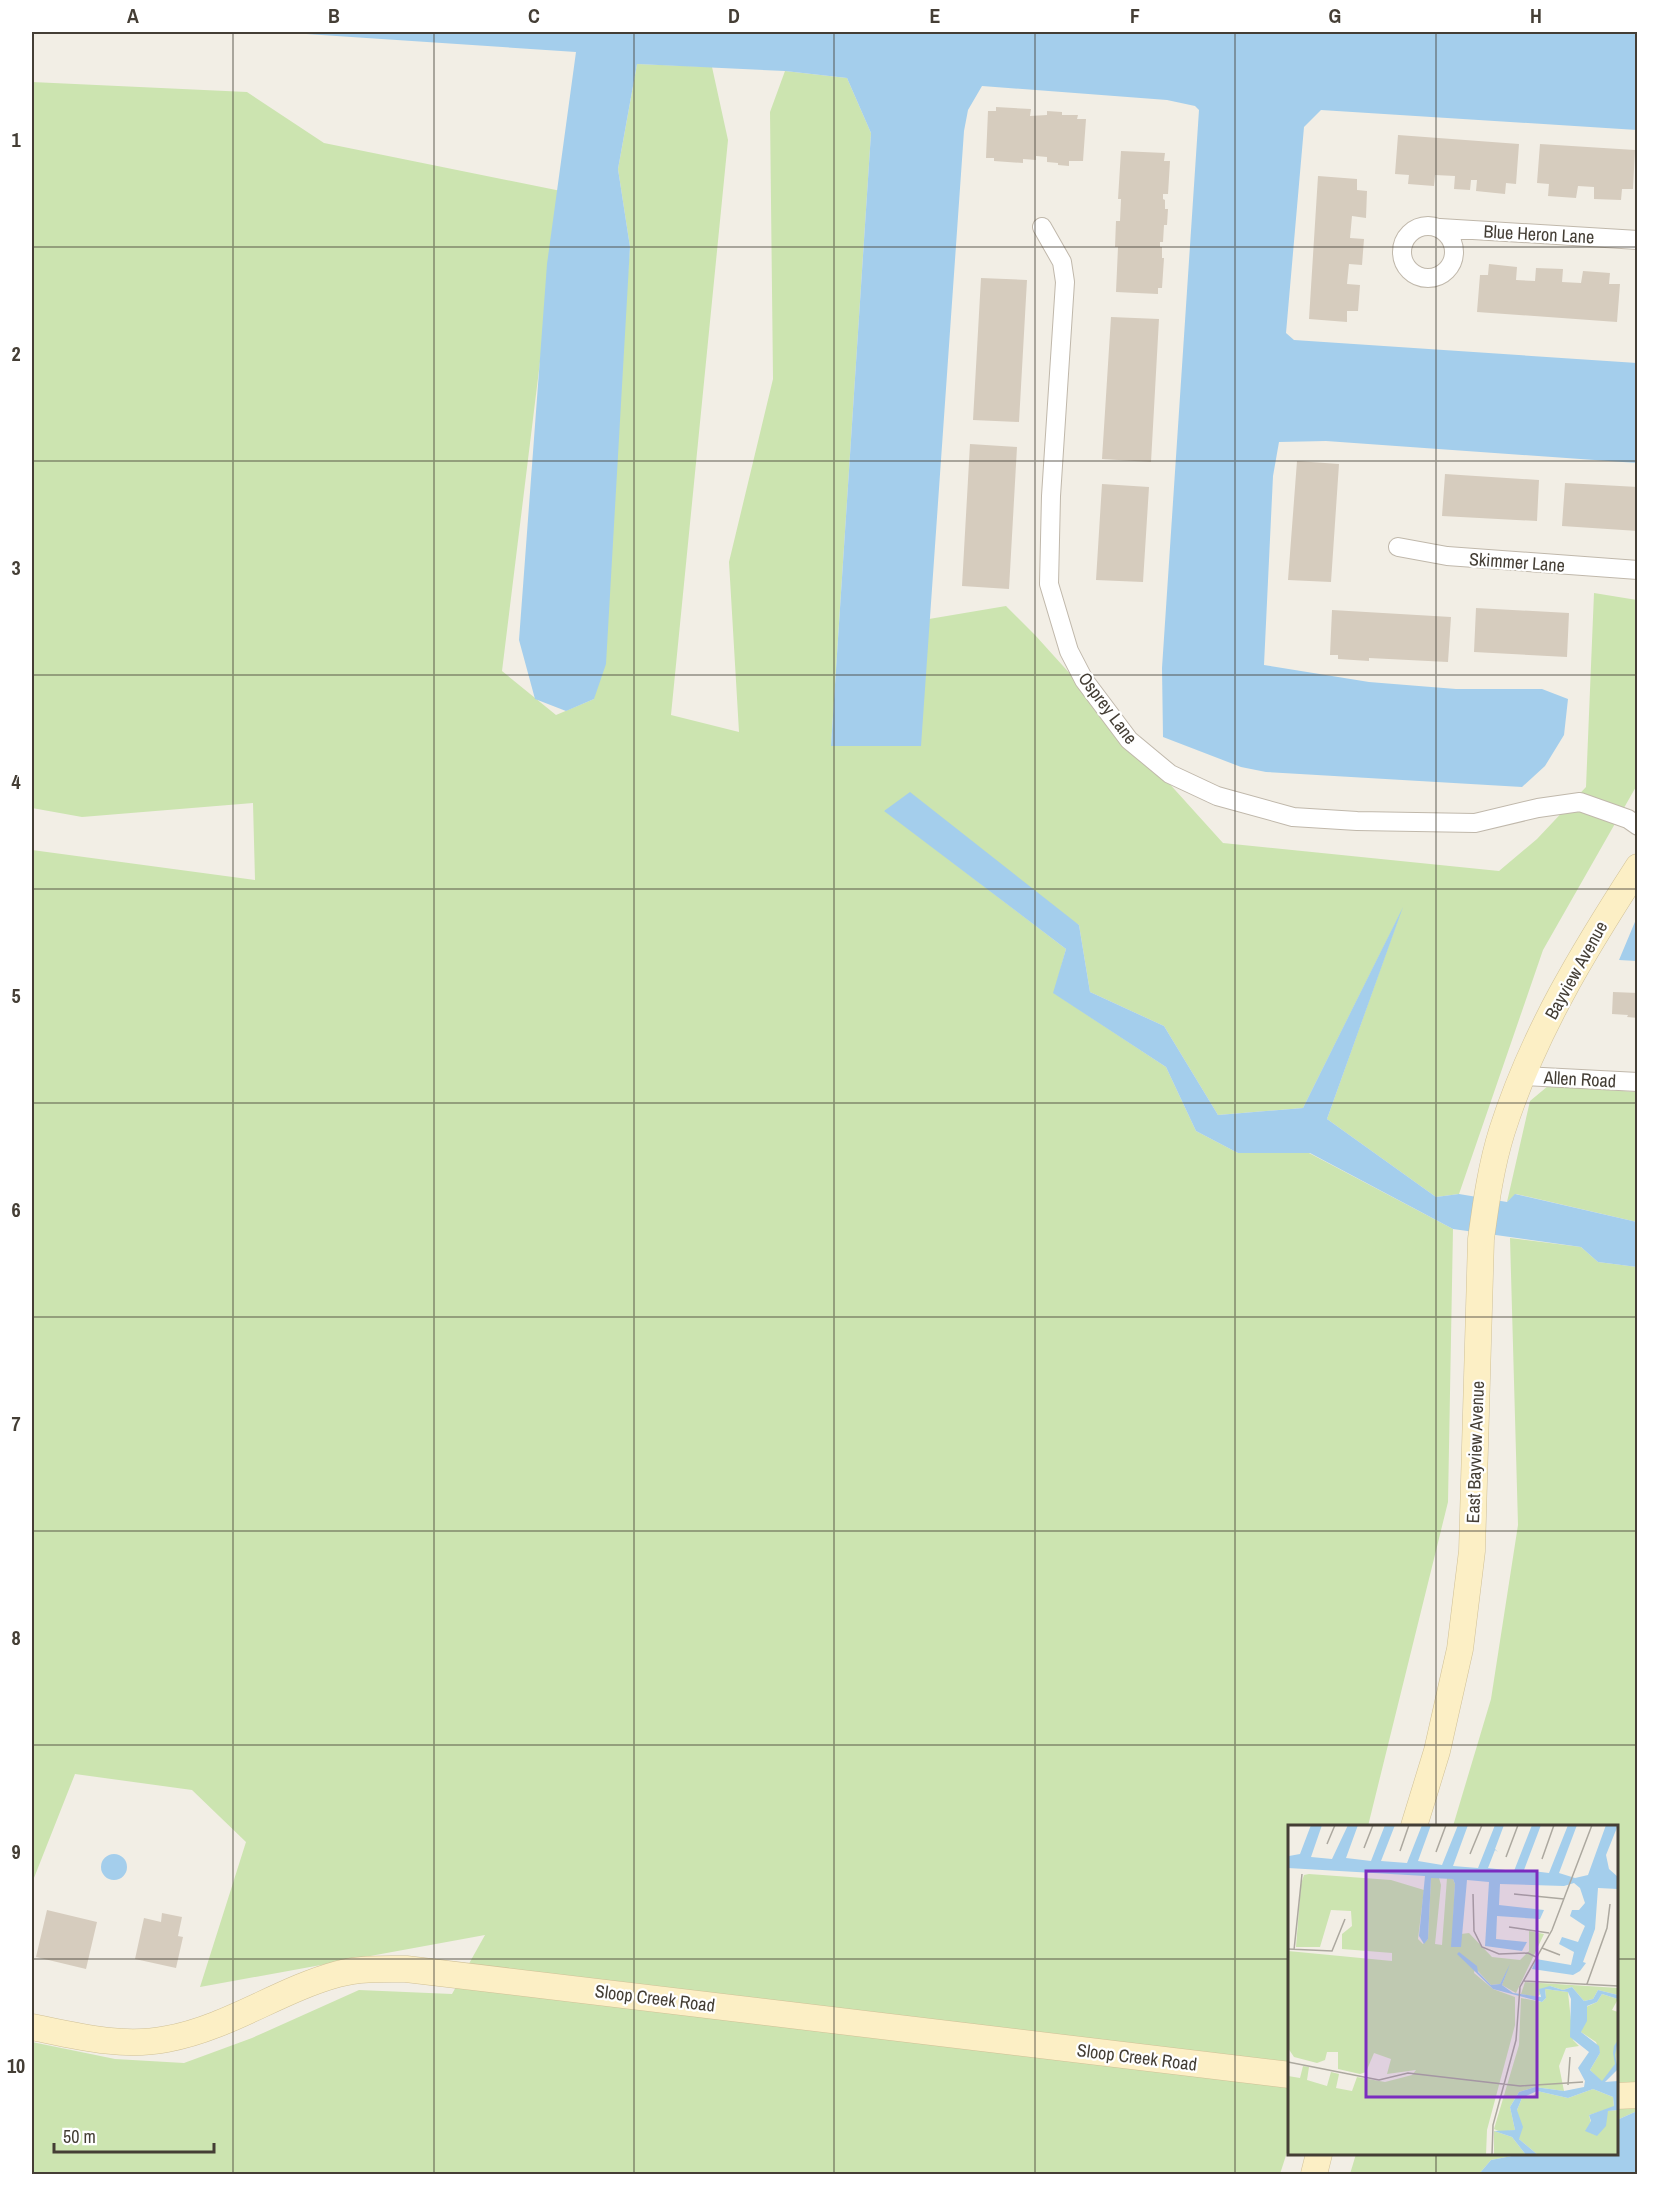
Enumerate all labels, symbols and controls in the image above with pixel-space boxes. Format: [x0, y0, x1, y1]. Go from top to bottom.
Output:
text: A [127, 2, 139, 29]
text: B [328, 2, 340, 29]
text: C [528, 2, 540, 29]
text: D [728, 2, 740, 29]
text: E [930, 2, 941, 29]
text: F [1130, 2, 1140, 29]
text: G [1329, 2, 1341, 29]
text: H [1530, 2, 1542, 29]
text: 1 [11, 126, 21, 153]
street label: Blue Heron Lane [1483, 219, 1595, 249]
text: 2 [11, 340, 21, 367]
street label: Skimmer Lane [1468, 546, 1566, 578]
text: 3 [11, 554, 21, 581]
street label: Osprey Lane [1073, 667, 1143, 749]
text: 4 [11, 768, 21, 795]
street label: Bayview Avenue [1539, 916, 1613, 1024]
text: 5 [11, 982, 21, 1009]
street label: Allen Road [1542, 1065, 1617, 1093]
text: 6 [11, 1196, 21, 1223]
street label: East Bayview Avenue [1460, 1380, 1490, 1524]
text: 7 [11, 1410, 21, 1437]
text: 8 [11, 1624, 21, 1651]
inset map [1288, 1825, 1618, 2155]
text: 9 [11, 1838, 21, 1865]
street label: Sloop Creek Road [594, 1978, 716, 2018]
street label: Sloop Creek Road [1076, 2037, 1198, 2077]
text: 10 [7, 2052, 25, 2079]
scale bar [54, 2116, 214, 2154]
text: 50 m [63, 2124, 96, 2149]

